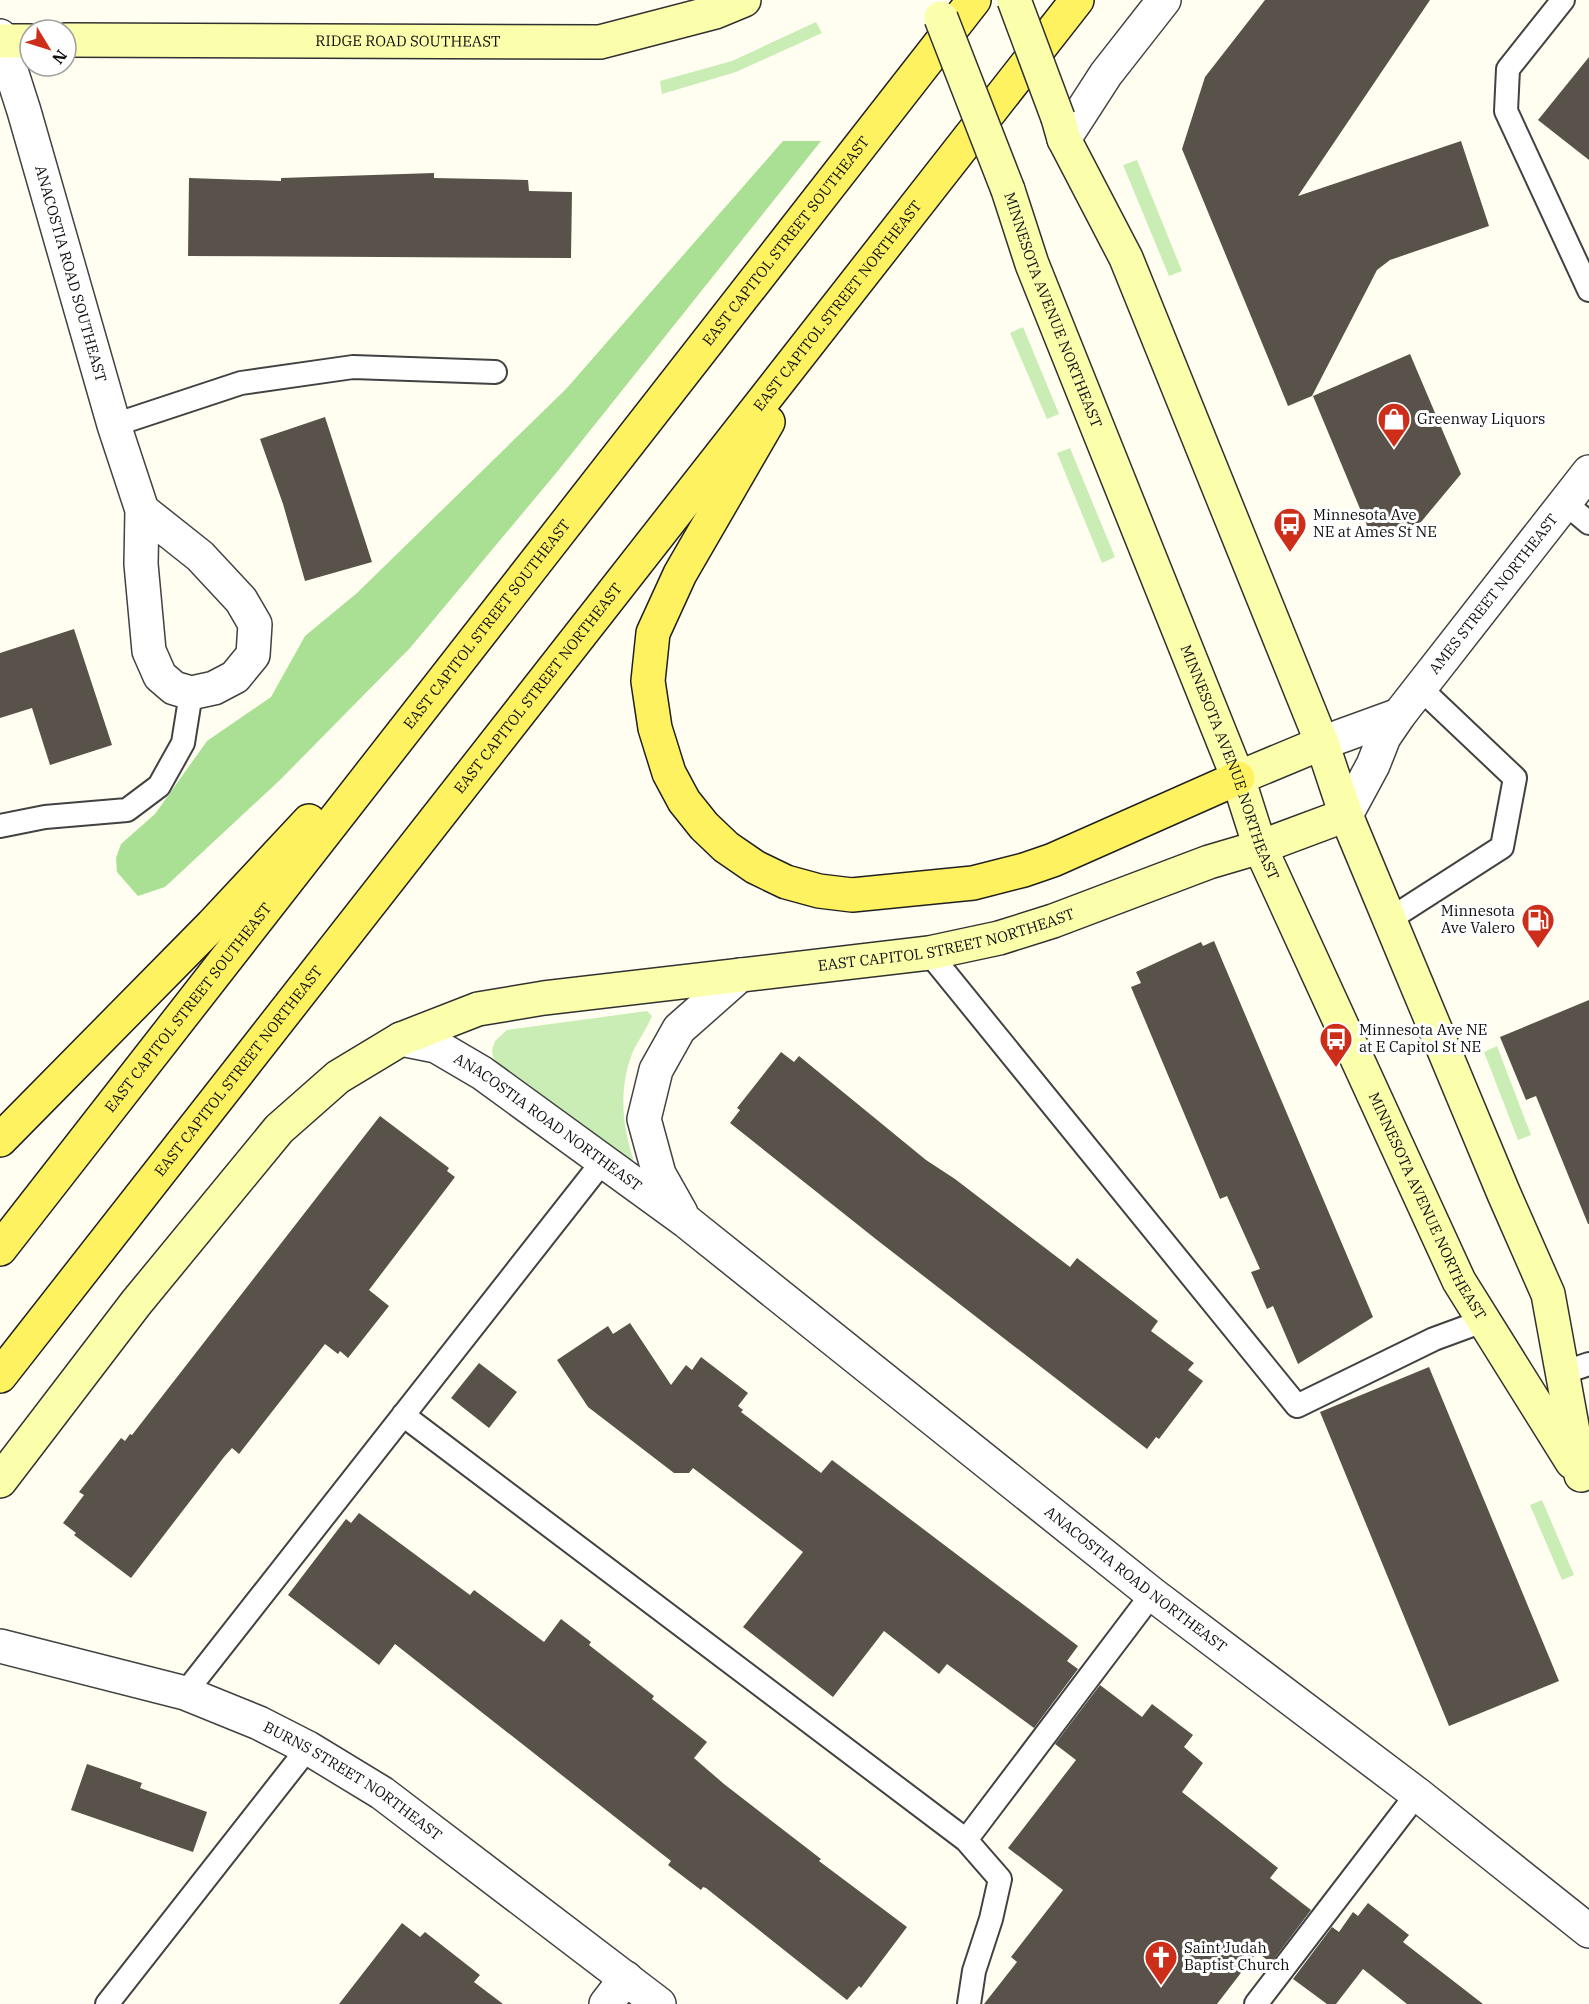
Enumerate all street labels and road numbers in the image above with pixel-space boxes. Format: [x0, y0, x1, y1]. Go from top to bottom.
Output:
street label: RIDGE ROAD SOUTHEAST [315, 31, 501, 51]
street label: EAST CAPITOL STREET SOUTHEAST [698, 132, 873, 350]
street label: ANACOSTIA ROAD SOUTHEAST [31, 163, 111, 384]
street label: MINNESOTA AVENUE NORTHEAST [1000, 190, 1107, 430]
street label: EAST CAPITOL STREET NORTHEAST [749, 196, 926, 415]
street label: AMES STREET NORTHEAST [1425, 510, 1562, 678]
street label: EAST CAPITOL STREET SOUTHEAST [399, 515, 574, 733]
street label: EAST CAPITOL STREET NORTHEAST [449, 579, 626, 797]
street label: MINNESOTA AVENUE NORTHEAST [1177, 642, 1284, 883]
street label: EAST CAPITOL STREET SOUTHEAST [100, 899, 276, 1116]
street label: EAST CAPITOL STREET NORTHEAST [817, 904, 1077, 975]
street label: EAST CAPITOL STREET NORTHEAST [150, 962, 327, 1180]
street label: ANACOSTIA ROAD NORTHEAST [451, 1049, 646, 1195]
street label: MINNESOTA AVENUE NORTHEAST [1365, 1089, 1491, 1323]
street label: ANACOSTIA ROAD NORTHEAST [1041, 1502, 1231, 1656]
street label: BURNS STREET NORTHEAST [260, 1717, 446, 1844]

